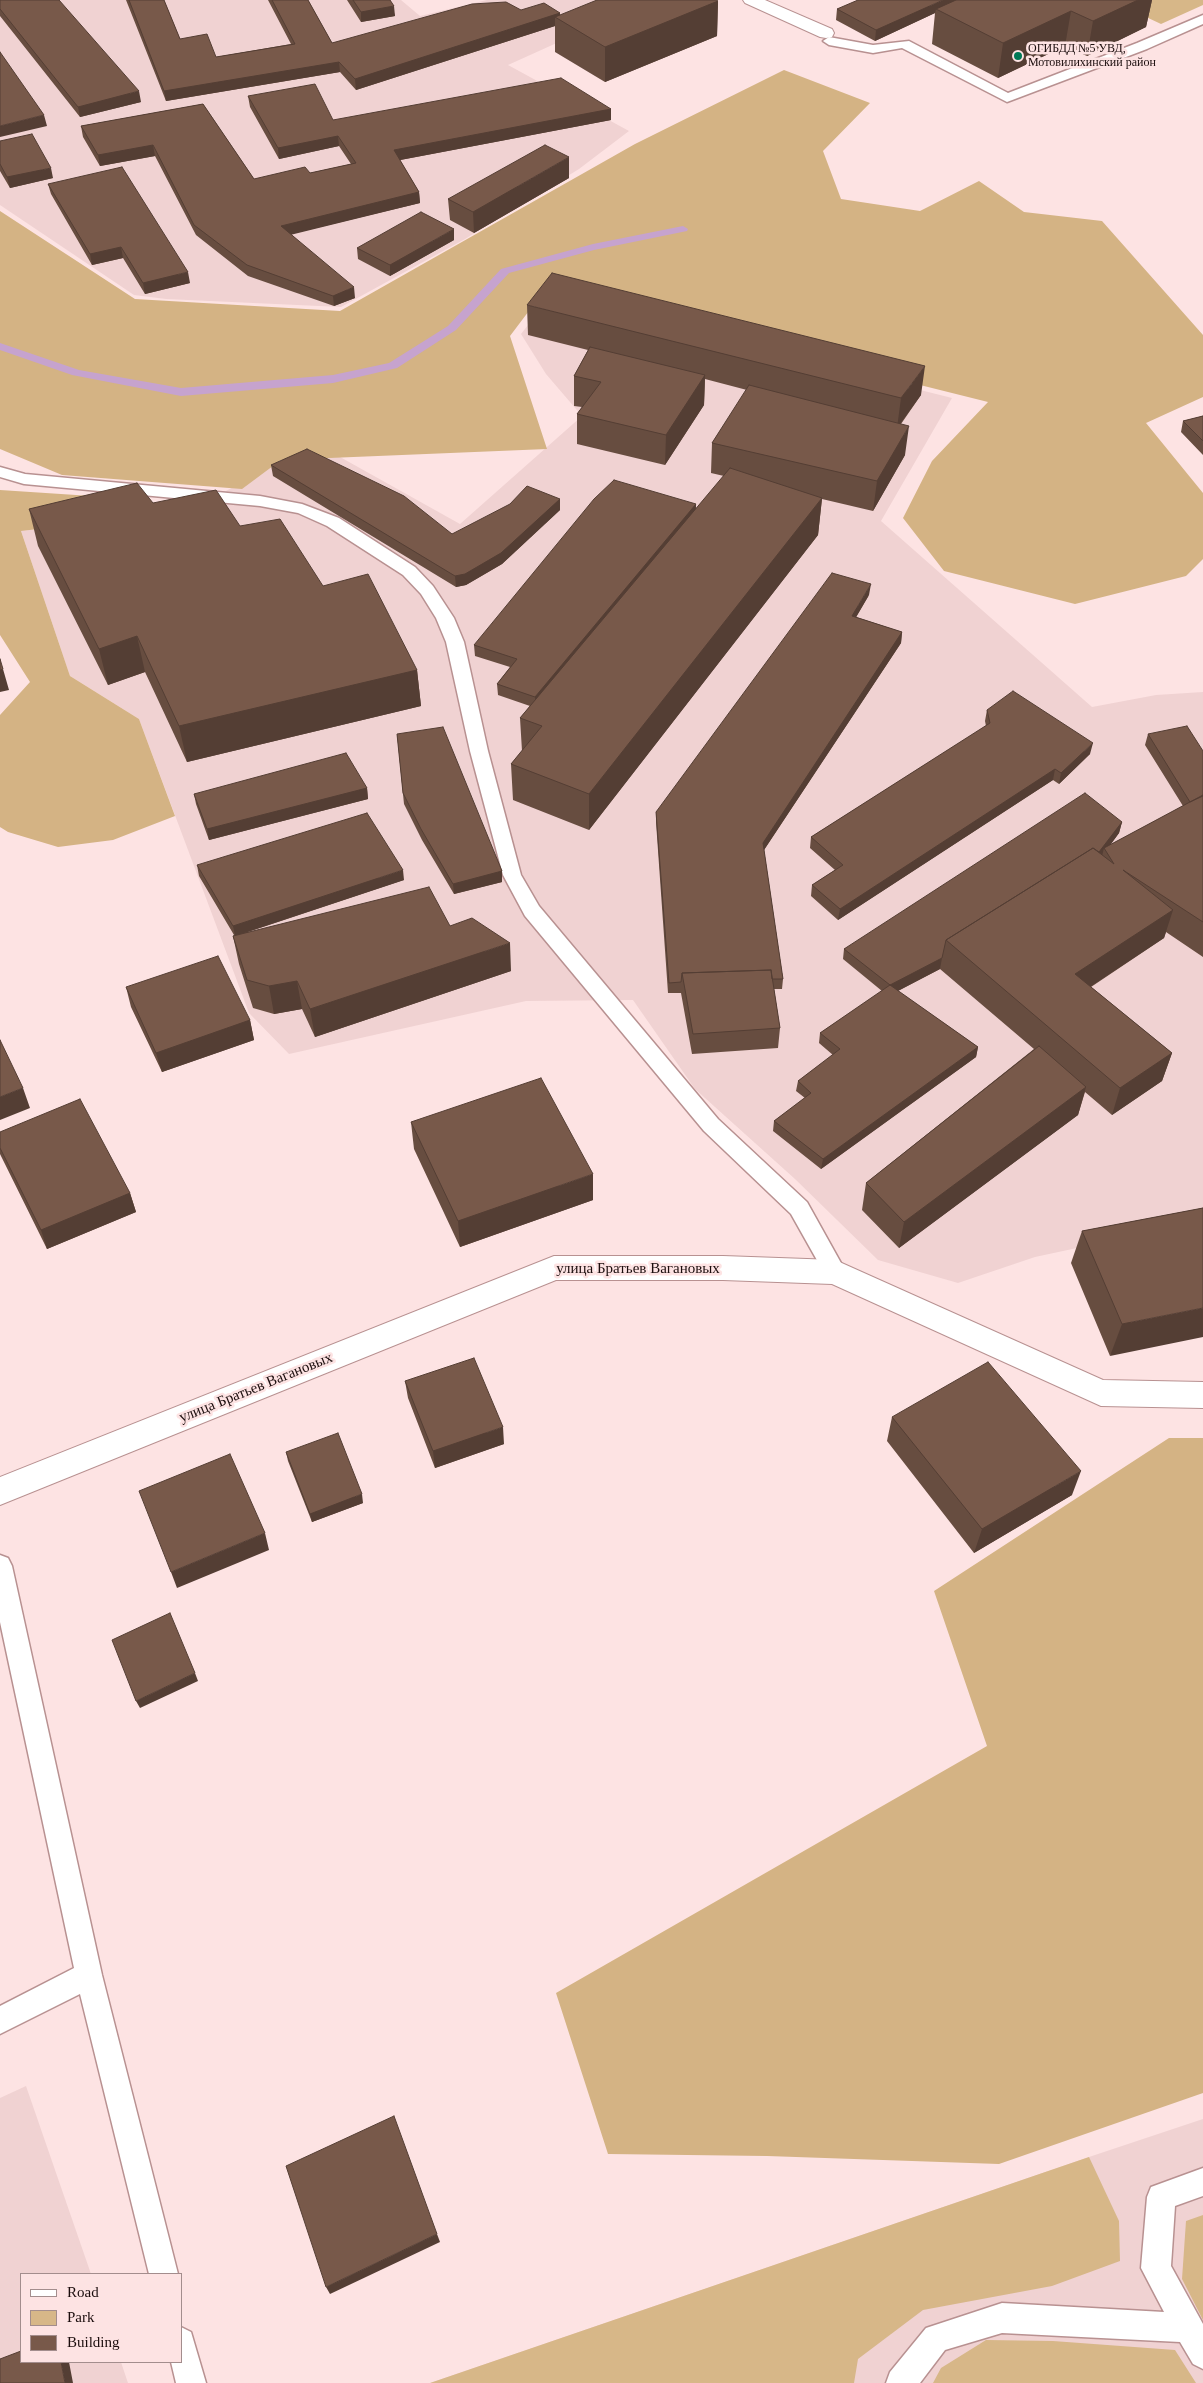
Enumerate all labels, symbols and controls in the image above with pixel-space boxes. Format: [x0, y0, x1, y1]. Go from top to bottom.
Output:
place label: ОГИБДД №5 УВД, Мотовилихинский район [1028, 42, 1156, 70]
marker: ОГИБДД №5 УВД, Мотовилихинский район [1012, 50, 1024, 62]
street label: улица Братьев Вагановых [556, 1260, 720, 1278]
street label: улица Братьев Вагановых [177, 1349, 335, 1427]
legend [20, 2273, 182, 2363]
text: Road [67, 2284, 99, 2300]
text: Park [67, 2309, 95, 2325]
text: Building [67, 2334, 120, 2350]

